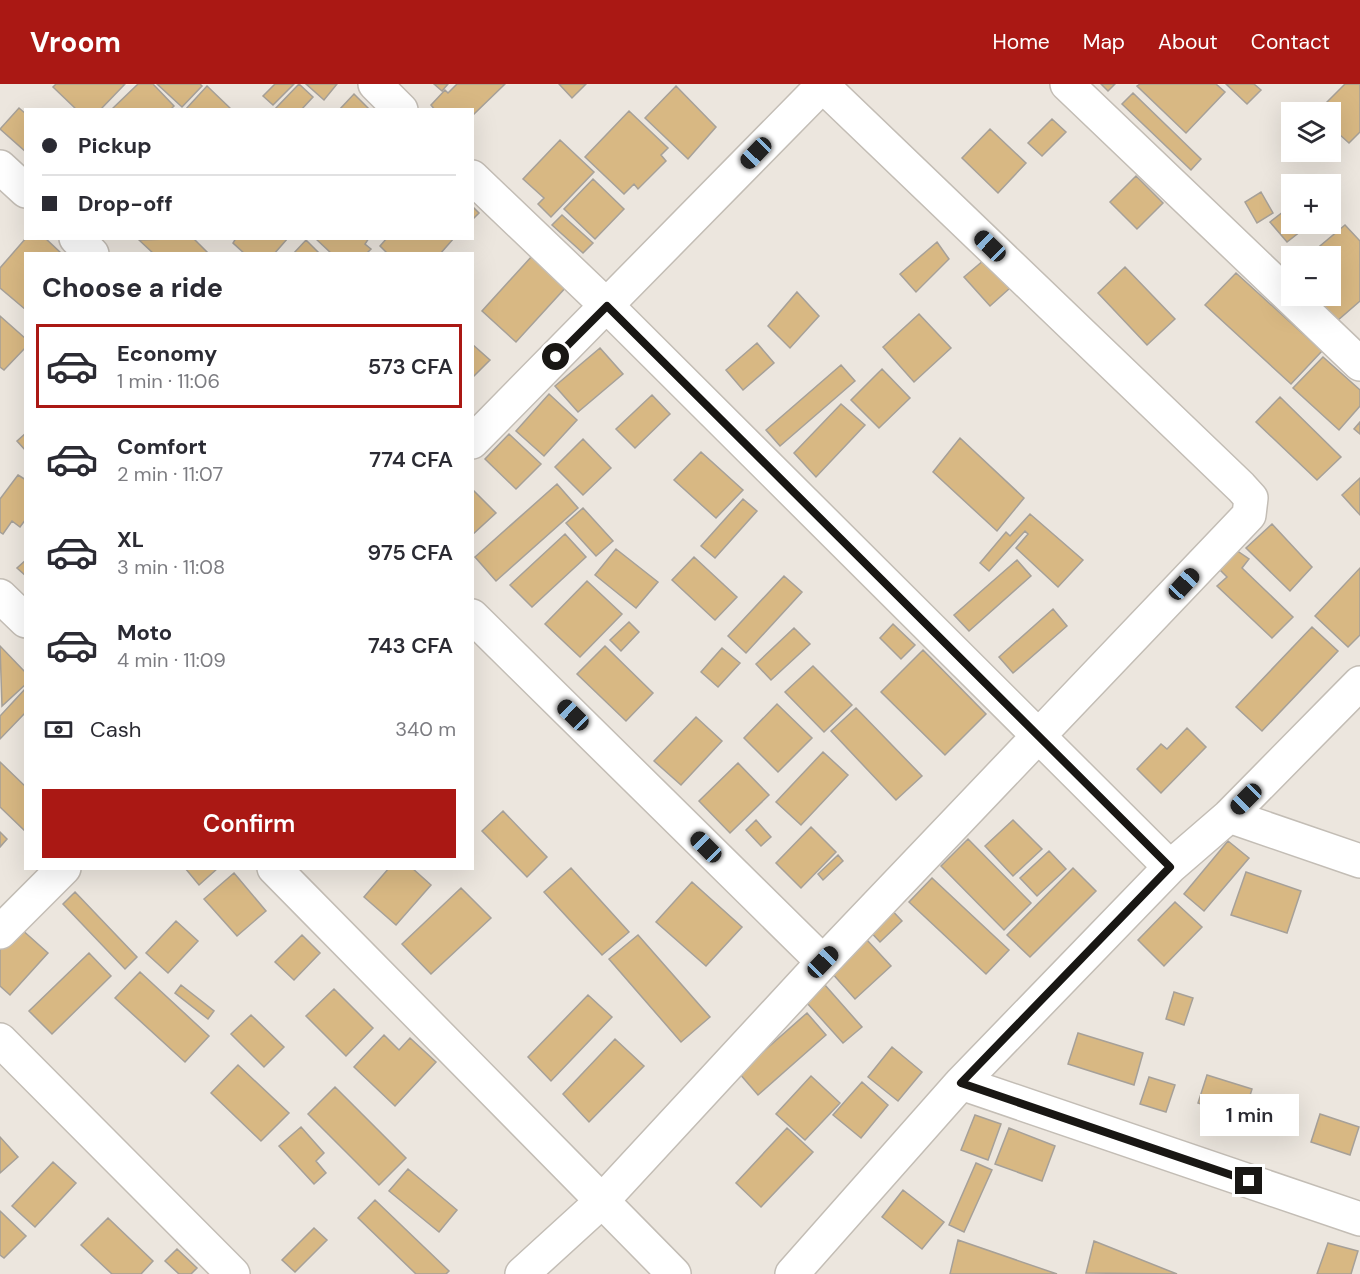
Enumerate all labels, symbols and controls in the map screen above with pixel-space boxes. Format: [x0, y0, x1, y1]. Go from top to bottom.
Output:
text: Vroom [30, 24, 121, 61]
text: Home [992, 28, 1050, 56]
text: Map [1083, 28, 1125, 56]
text: About [1158, 28, 1218, 56]
text: Contact [1251, 28, 1330, 56]
map controls [1281, 102, 1341, 306]
button: layers [1281, 102, 1341, 162]
text: Pickup [78, 131, 152, 160]
car [737, 134, 775, 172]
button: + [1281, 174, 1341, 234]
text: Drop-off [78, 189, 173, 218]
car [971, 227, 1009, 265]
button: − [1281, 246, 1341, 306]
text: Choose a ride [42, 270, 223, 305]
icon: car [45, 339, 99, 393]
text: Economy [117, 339, 217, 368]
route start [542, 343, 569, 370]
text: 573 CFA [368, 352, 453, 381]
text: 1 min · 11:06 [117, 368, 220, 394]
icon: car [45, 432, 99, 486]
text: Comfort [117, 432, 207, 461]
text: 774 CFA [369, 445, 453, 474]
text: 2 min · 11:07 [117, 461, 223, 487]
icon: car [45, 525, 99, 579]
text: XL [117, 525, 144, 554]
text: 975 CFA [367, 538, 453, 567]
text: 3 min · 11:08 [117, 554, 225, 580]
car [1165, 565, 1203, 603]
icon: car [45, 618, 99, 672]
text: Moto [117, 618, 172, 647]
text: 743 CFA [368, 631, 453, 660]
text: 4 min · 11:09 [117, 647, 226, 673]
car [554, 696, 592, 734]
icon: cash [42, 713, 75, 746]
text: Cash [90, 715, 141, 744]
text: 340 m [395, 716, 456, 742]
car [1227, 780, 1265, 818]
button: Confirm [42, 789, 456, 858]
car [687, 828, 725, 866]
car [804, 943, 842, 981]
callout: 1 min [1200, 1094, 1298, 1136]
text: 1 min [1226, 1102, 1273, 1128]
route end [1235, 1167, 1262, 1194]

